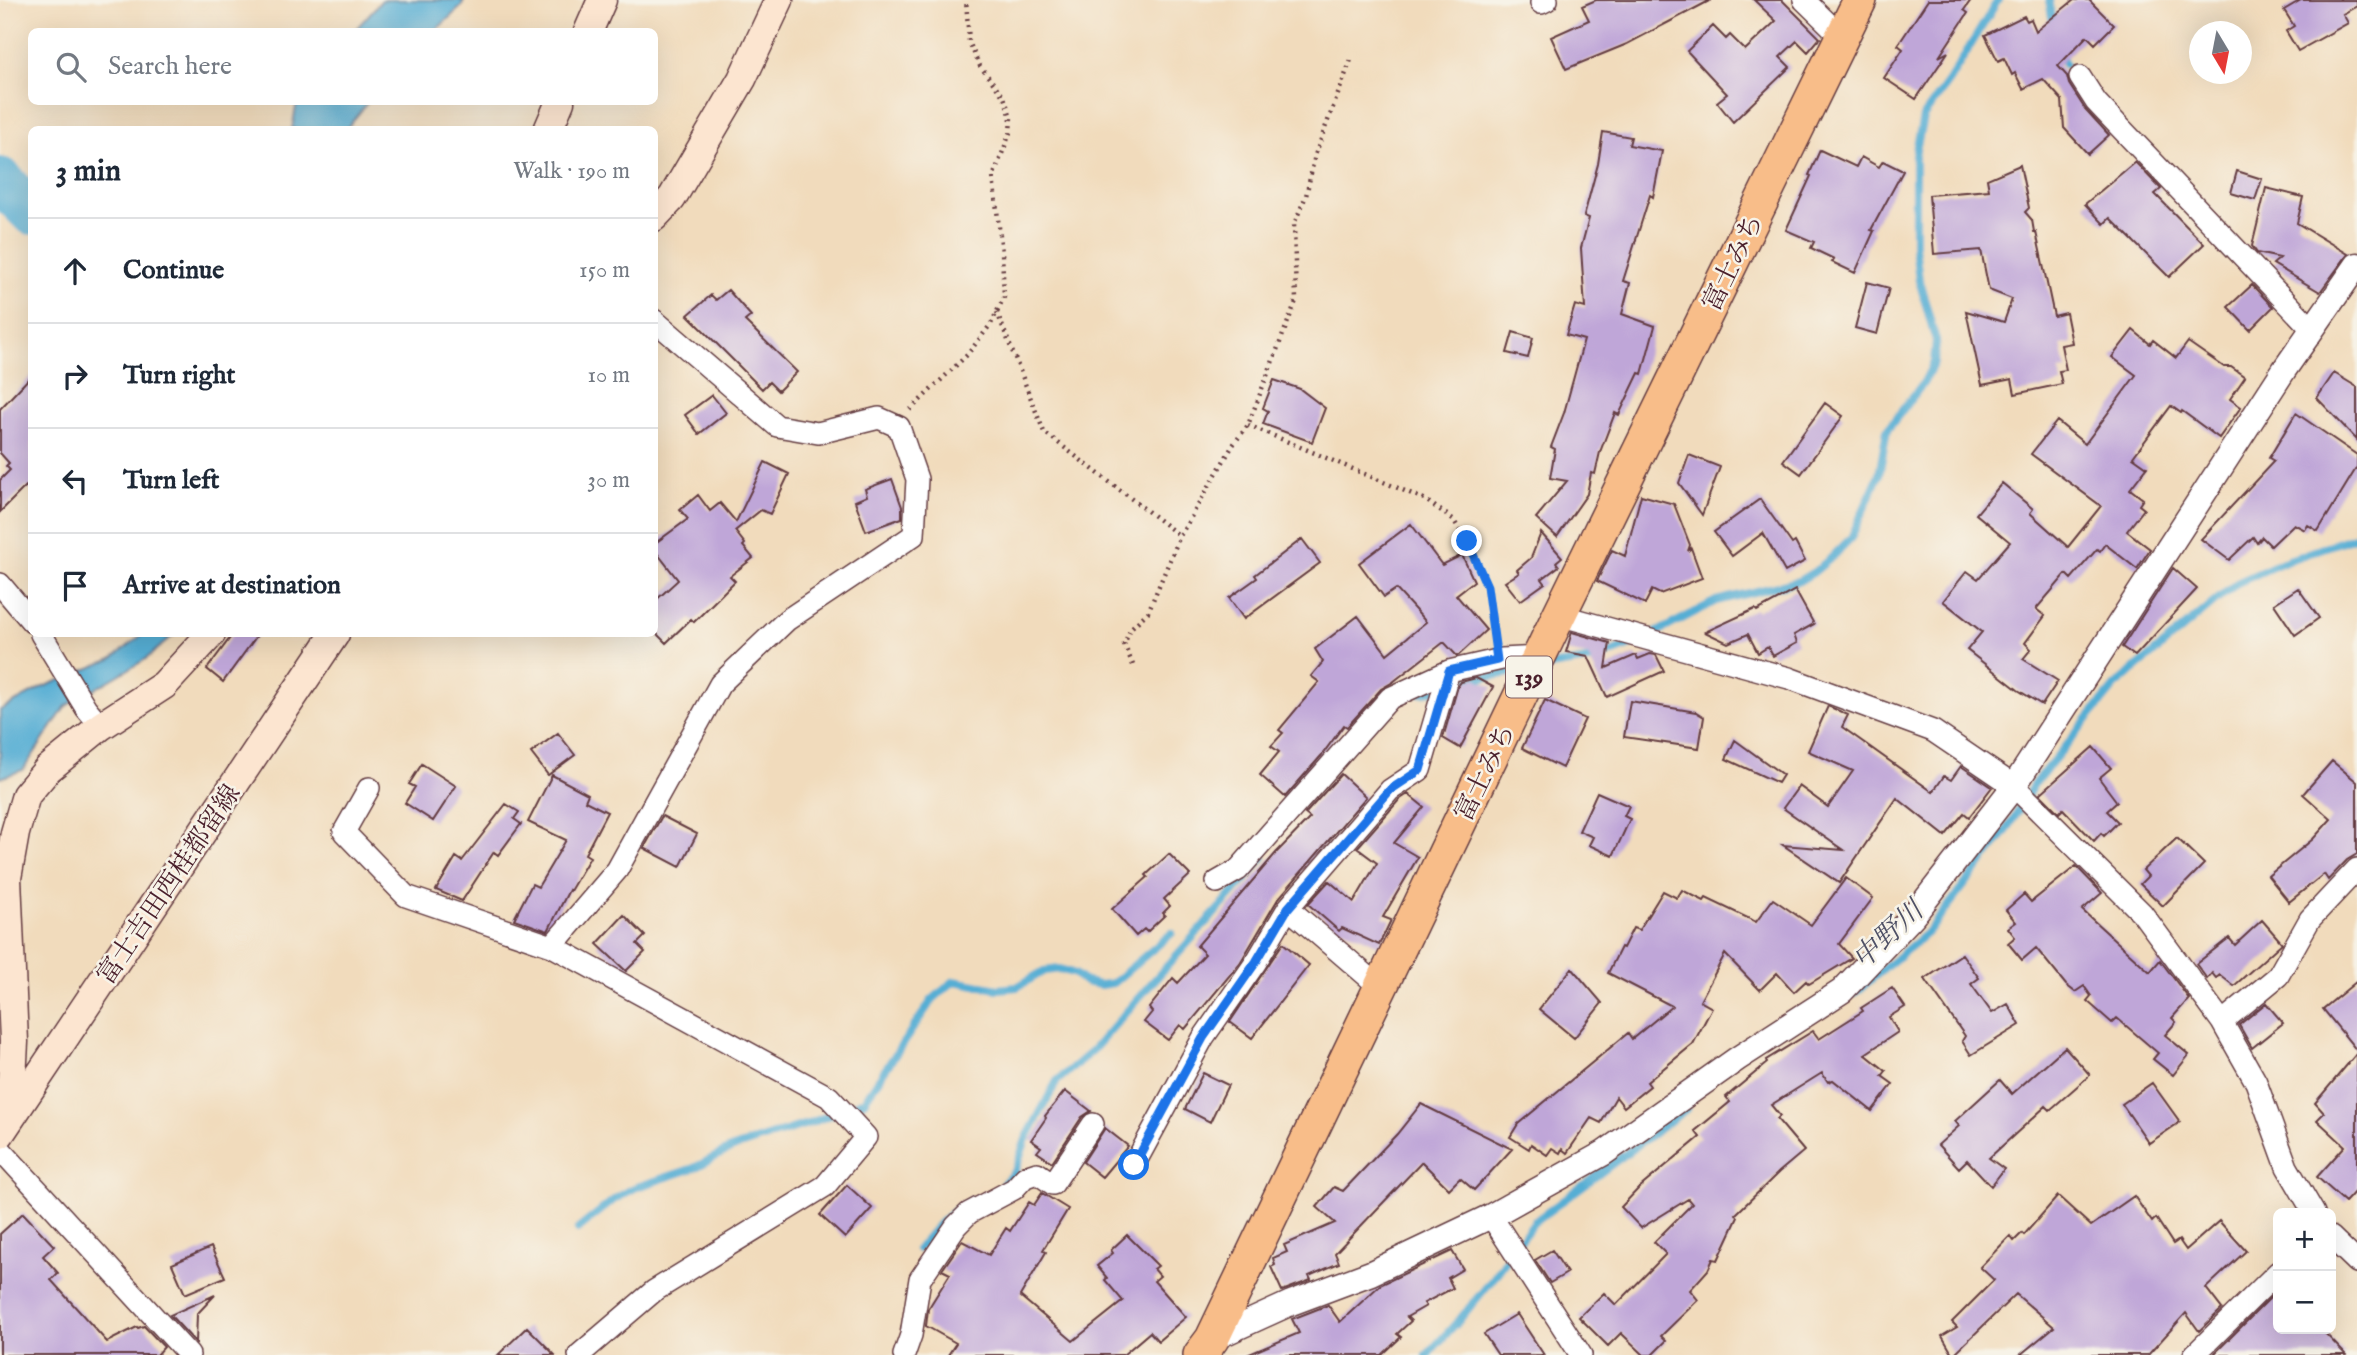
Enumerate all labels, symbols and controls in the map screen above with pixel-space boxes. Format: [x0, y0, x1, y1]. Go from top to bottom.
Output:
north arrow [2189, 21, 2252, 84]
search box [28, 28, 658, 105]
icon: search [52, 48, 90, 86]
text: Search here [108, 50, 232, 83]
text: 3 min [56, 153, 121, 191]
text: Walk · 190 m [513, 157, 630, 186]
street label: 富士みち [1696, 209, 1771, 317]
icon: ahead [56, 252, 94, 290]
text: Continue [123, 254, 224, 287]
text: 150 m [579, 256, 630, 285]
icon: right [56, 357, 94, 395]
text: Turn right [123, 359, 236, 392]
text: 10 m [587, 361, 630, 390]
icon: left [56, 462, 94, 500]
text: Turn left [123, 464, 220, 497]
text: 30 m [587, 466, 630, 495]
route end [1451, 525, 1482, 556]
icon: arrive [56, 567, 94, 605]
text: Arrive at destination [123, 569, 341, 602]
road number: 139 [1506, 656, 1552, 698]
street label: 富士みち [1448, 719, 1523, 827]
street label: 富士吉田西桂都留線 [90, 779, 248, 991]
water label: 中野川 [1846, 892, 1934, 977]
route start [1118, 1149, 1149, 1180]
map controls [2273, 1208, 2336, 1334]
button: + [2273, 1208, 2336, 1271]
button: − [2273, 1271, 2336, 1334]

